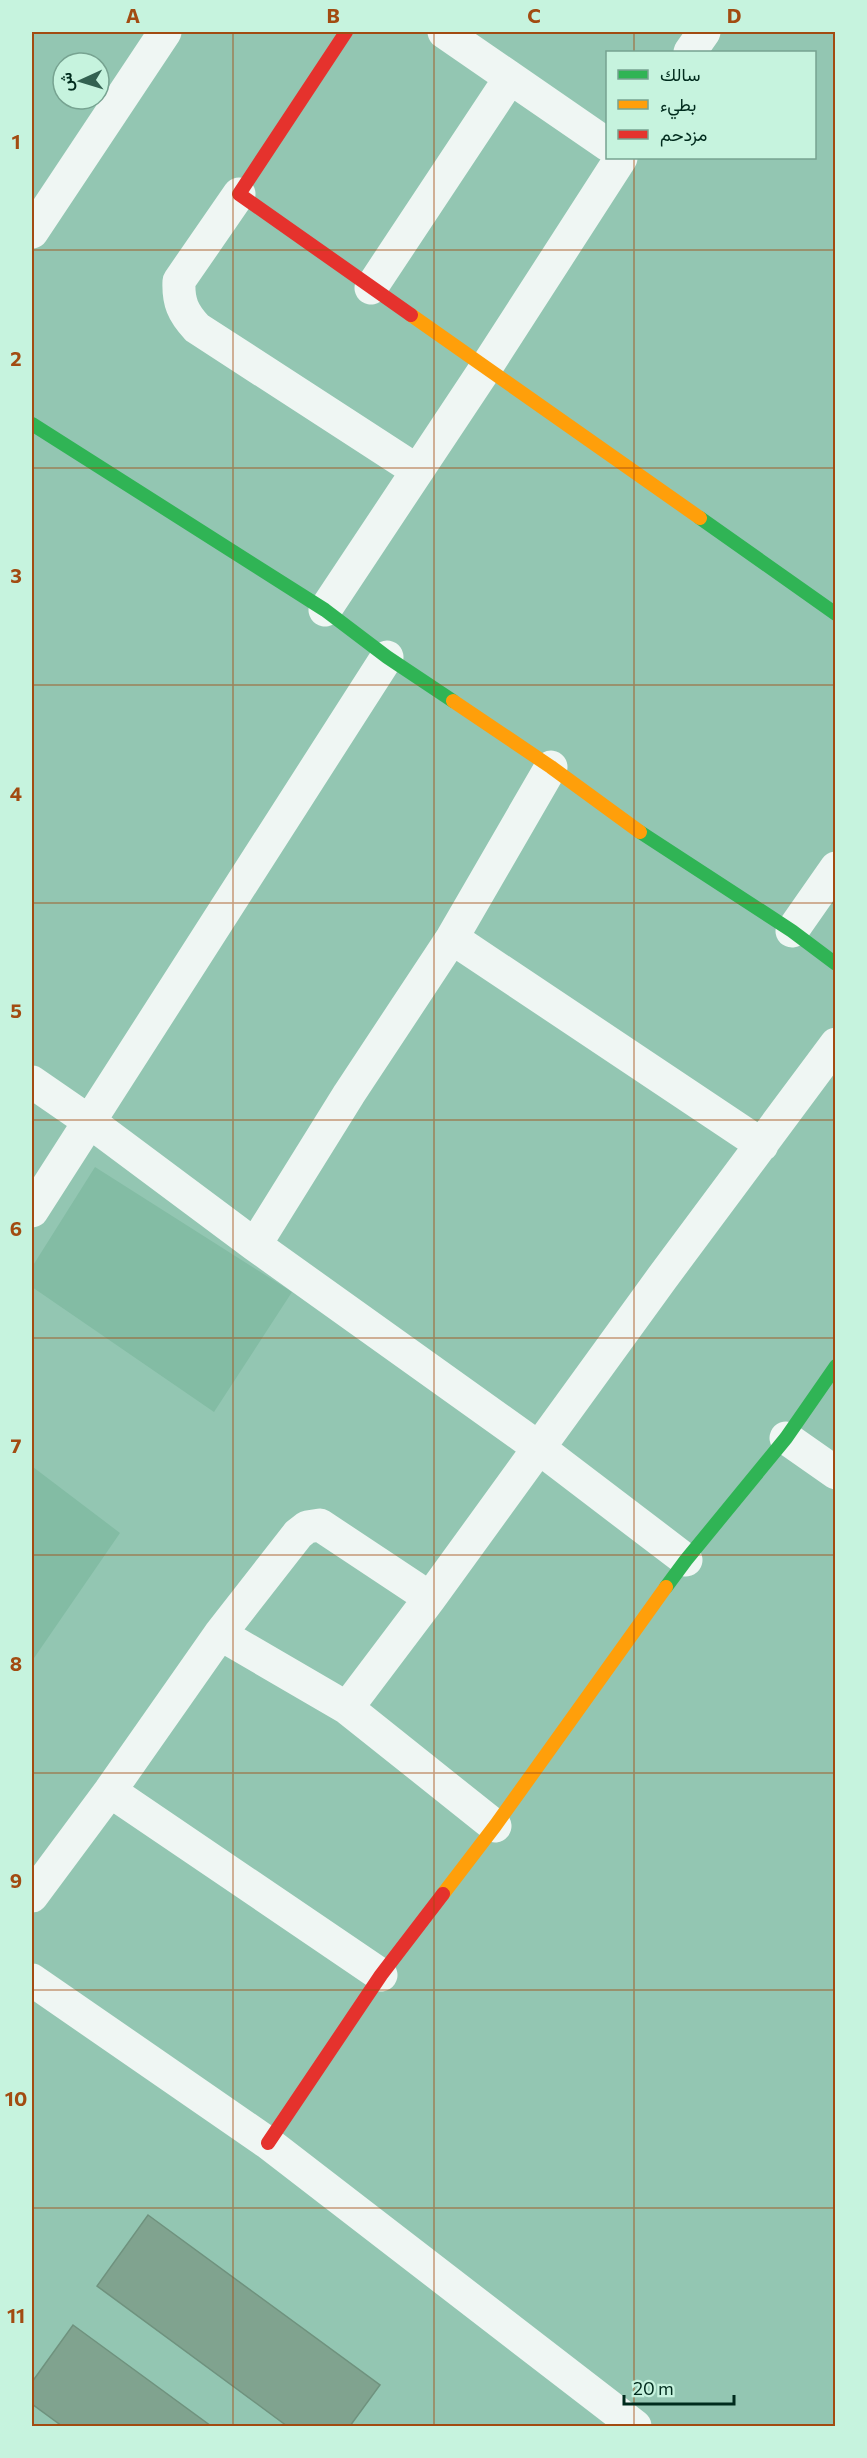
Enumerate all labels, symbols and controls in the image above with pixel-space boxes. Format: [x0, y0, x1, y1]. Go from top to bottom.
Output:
text: A [126, 3, 140, 27]
text: B [326, 3, 340, 27]
text: C [527, 3, 541, 27]
text: D [727, 3, 741, 27]
north arrow [51, 51, 111, 111]
legend [606, 51, 816, 159]
text: سالك [660, 63, 700, 85]
text: ش [55, 72, 77, 92]
text: بطيء [660, 93, 696, 120]
text: مزدحم [660, 123, 707, 147]
text: 1 [11, 129, 21, 153]
text: 2 [10, 346, 22, 370]
text: 3 [10, 563, 22, 587]
text: 4 [10, 781, 22, 805]
text: 5 [10, 998, 22, 1022]
text: 6 [10, 1216, 22, 1240]
text: 7 [11, 1433, 22, 1457]
text: 8 [10, 1651, 22, 1675]
text: 9 [10, 1868, 22, 1892]
text: 10 [5, 2086, 27, 2110]
text: 11 [7, 2303, 25, 2327]
scale bar [624, 2368, 734, 2406]
text: 20 m [633, 2377, 674, 2399]

